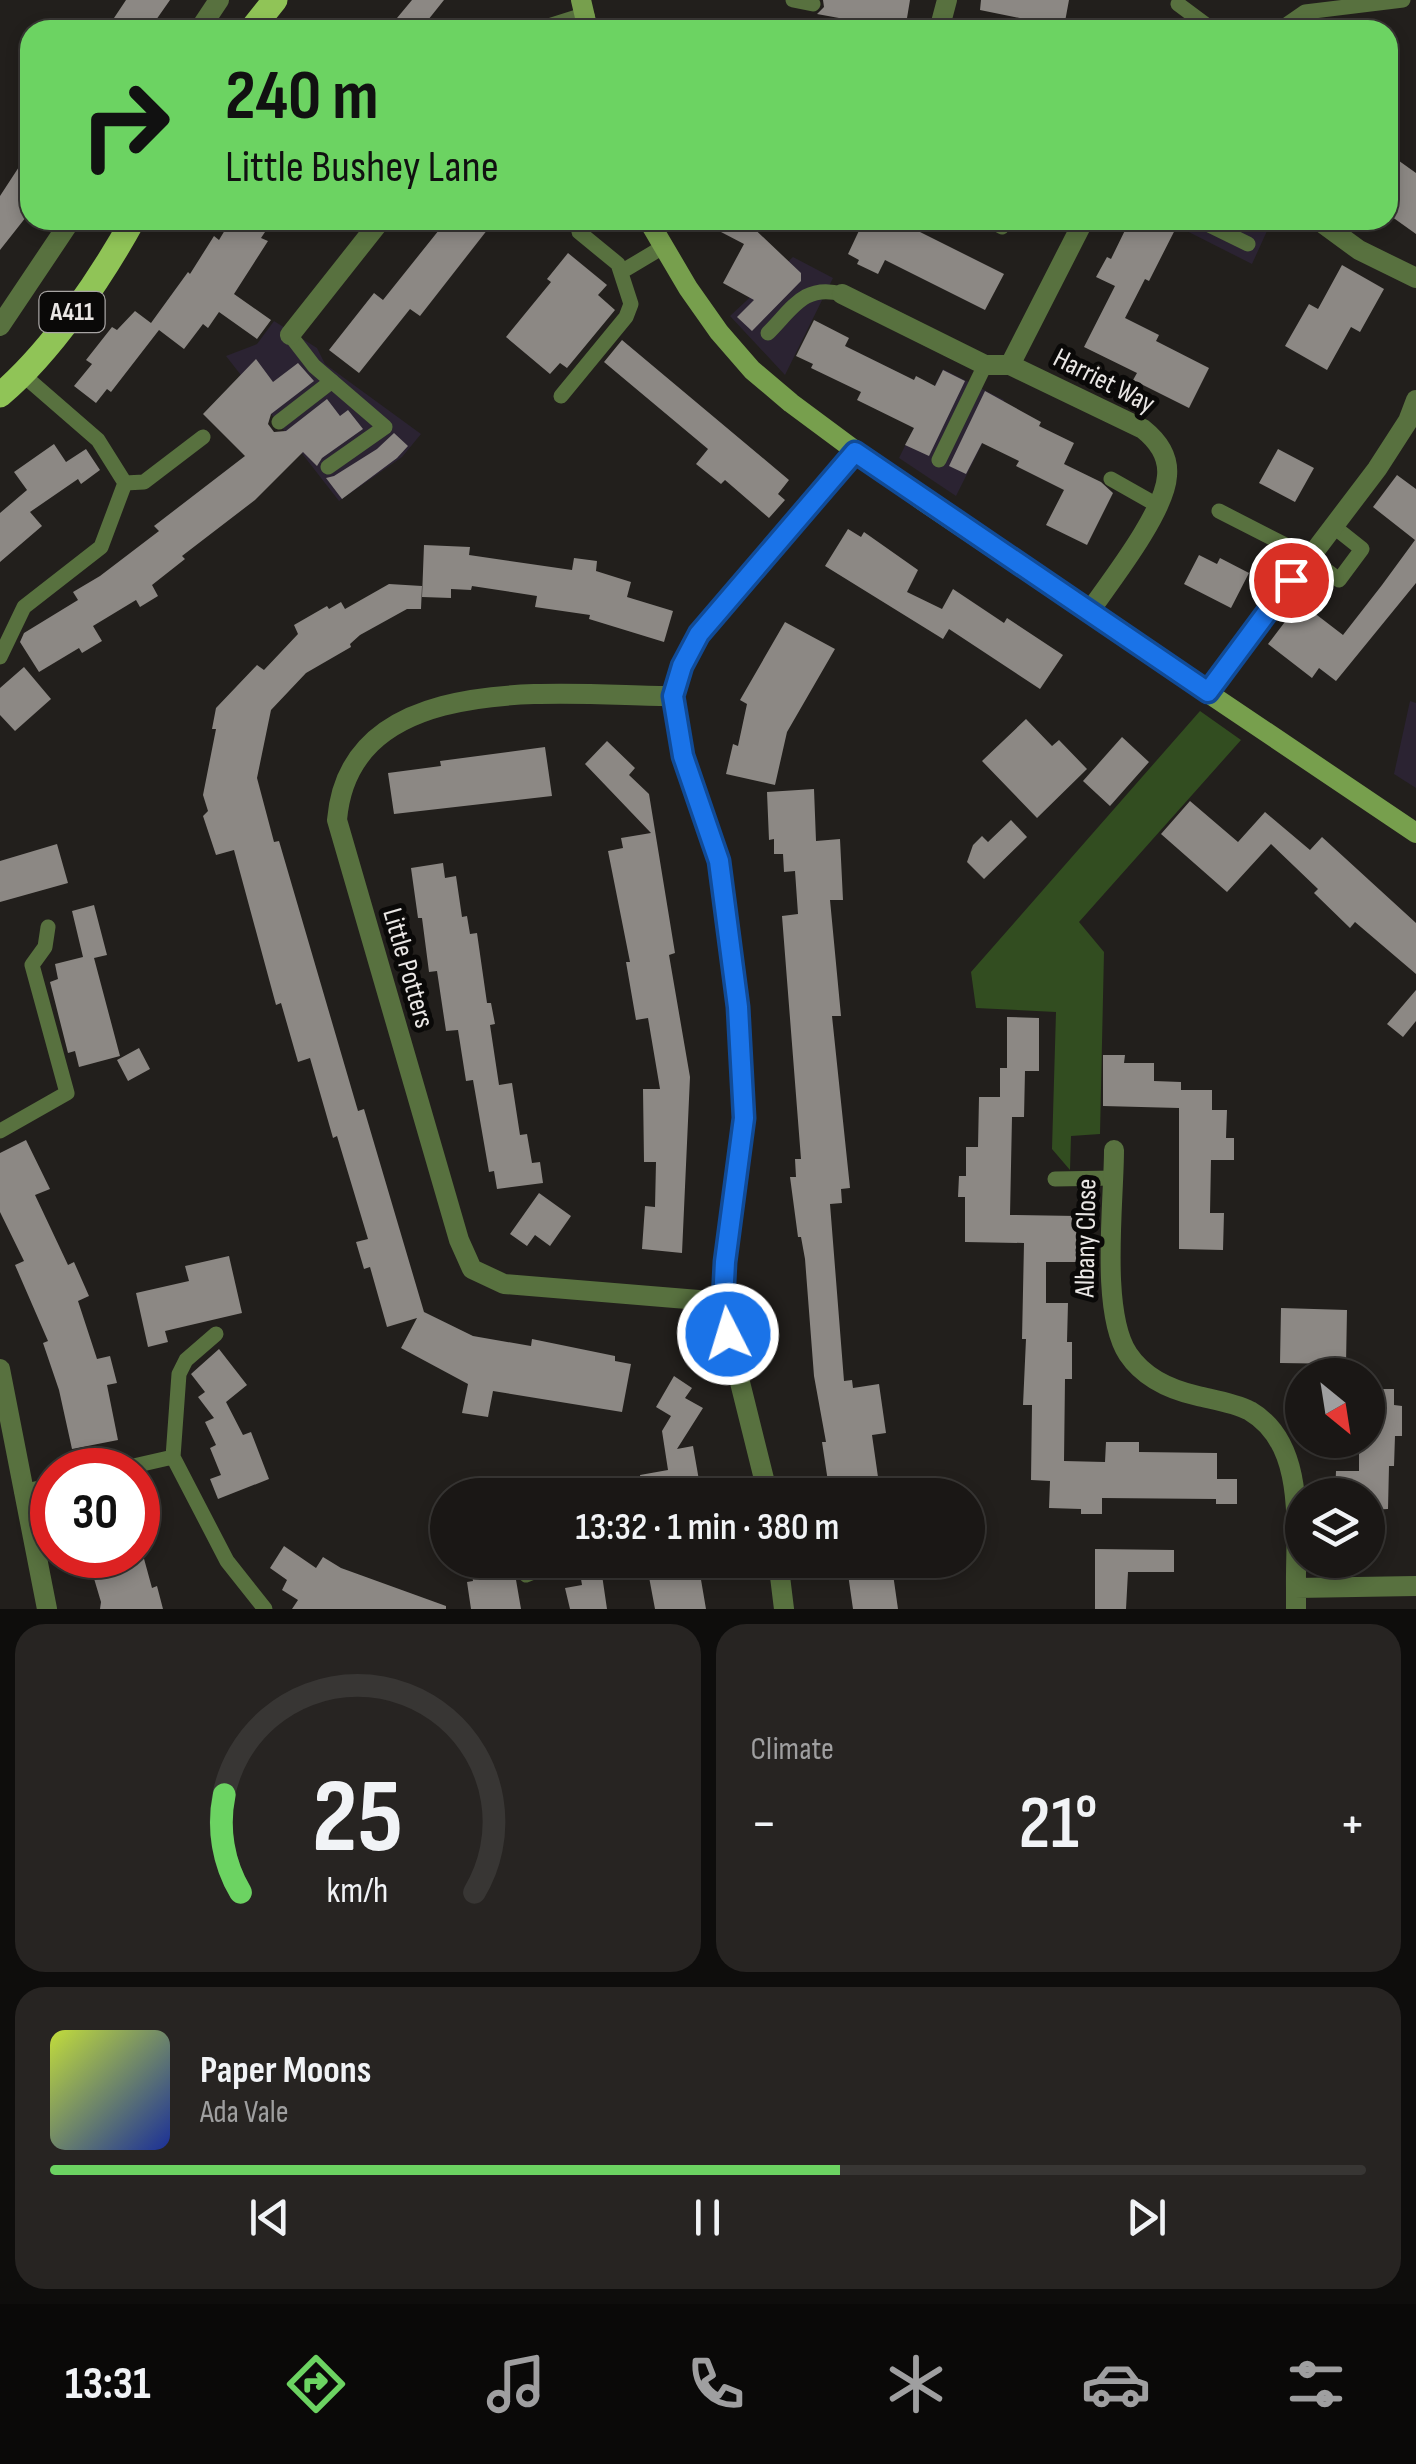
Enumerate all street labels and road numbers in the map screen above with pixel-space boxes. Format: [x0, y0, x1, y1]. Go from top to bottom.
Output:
road number: A411 [40, 292, 104, 332]
street label: Harriet Way [1048, 341, 1160, 421]
street label: Little Potters [375, 904, 441, 1032]
street label: Albany Close [1068, 1178, 1104, 1299]

